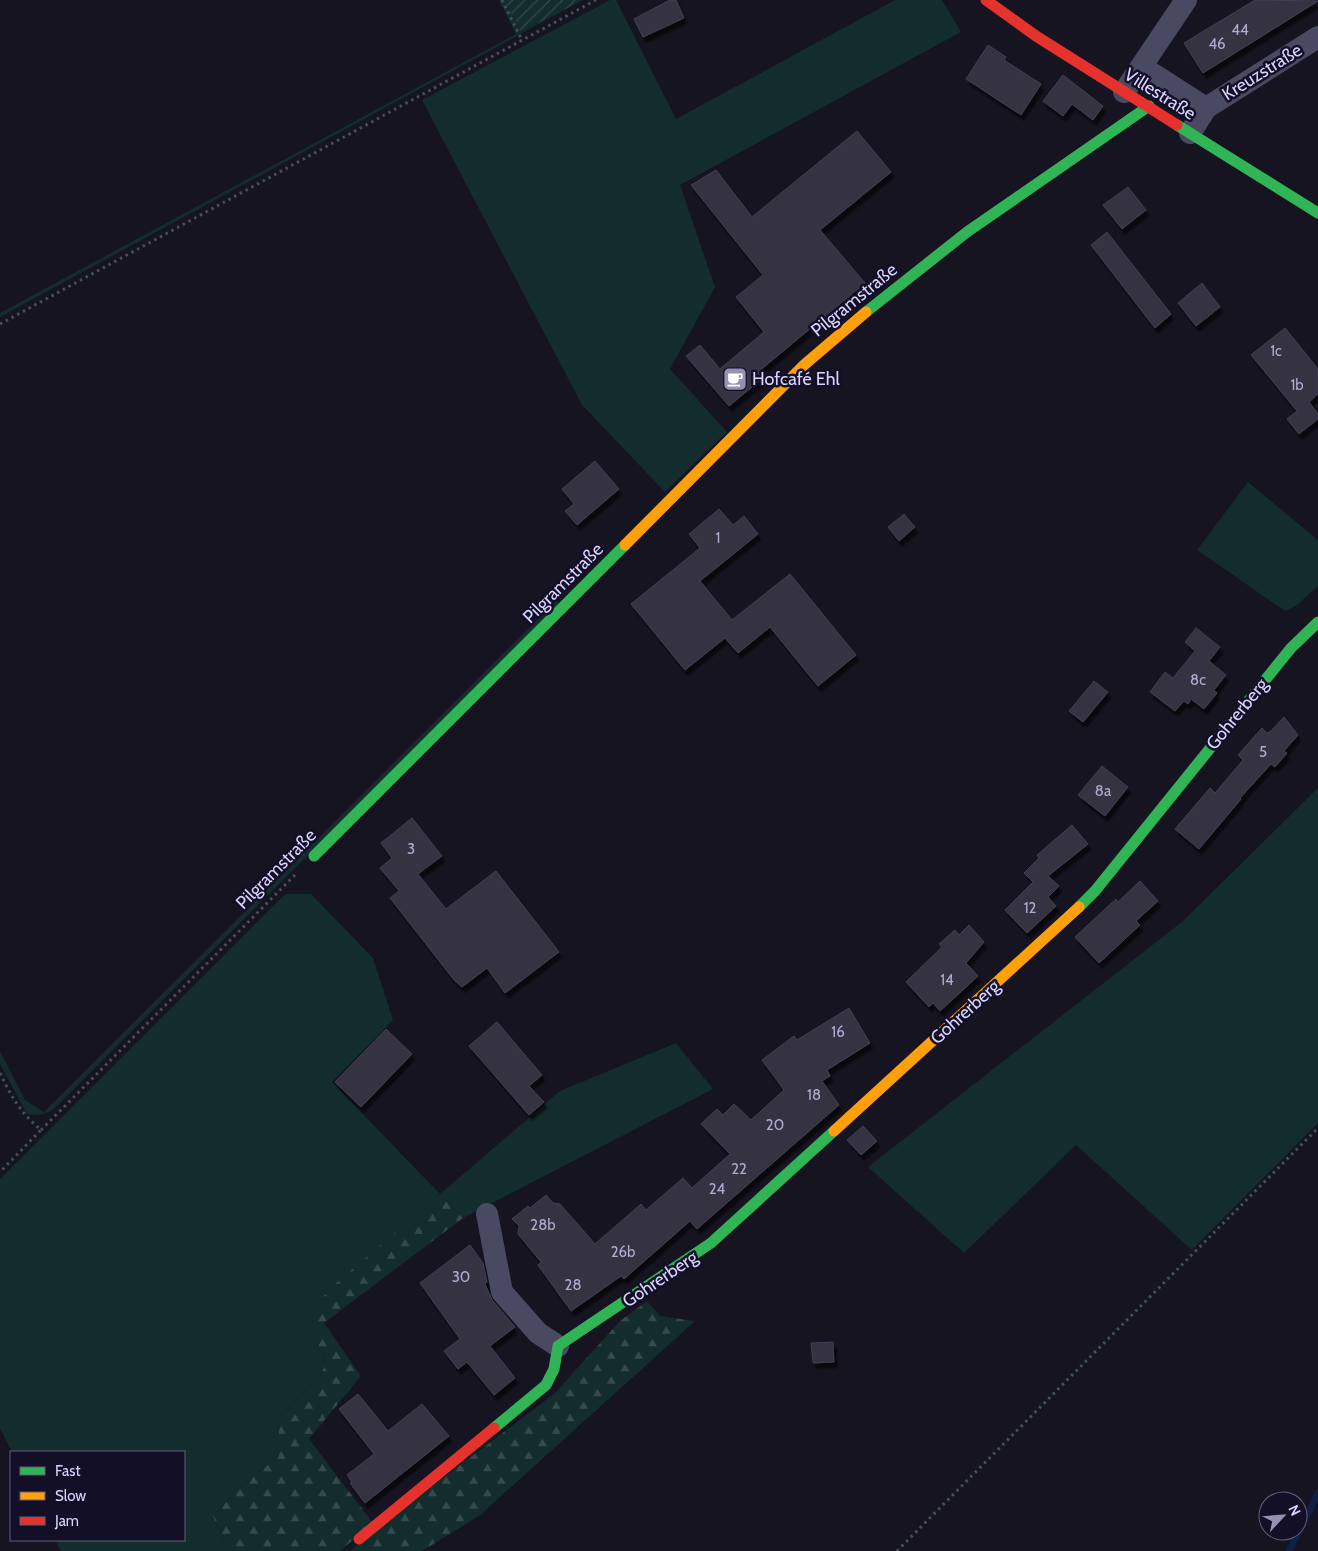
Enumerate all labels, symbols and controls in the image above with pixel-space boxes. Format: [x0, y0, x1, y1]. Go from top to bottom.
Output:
house number: 44 [1231, 21, 1249, 39]
house number: 46 [1208, 35, 1226, 53]
street label: Kreuzstraße [1218, 39, 1306, 105]
street label: Villestraße [1120, 63, 1200, 125]
street label: Pilgramstraße [806, 259, 902, 341]
house number: 1c [1270, 342, 1282, 360]
cafe icon: Hofcafé Ehl [722, 366, 748, 392]
place label: Hofcafé Ehl [752, 368, 841, 390]
house number: 1b [1290, 376, 1304, 394]
house number: 1 [716, 529, 720, 547]
street label: Pilgramstraße [518, 538, 608, 628]
house number: 8c [1190, 671, 1206, 689]
street label: Gohrerberg [1201, 673, 1273, 754]
house number: 5 [1259, 743, 1267, 761]
house number: 8a [1095, 782, 1112, 800]
street label: Pilgramstraße [231, 824, 321, 914]
house number: 3 [407, 840, 415, 858]
house number: 12 [1024, 899, 1037, 917]
house number: 14 [940, 971, 954, 989]
street label: Gohrerberg [926, 974, 1005, 1049]
house number: 16 [831, 1023, 845, 1041]
house number: 18 [807, 1086, 821, 1104]
house number: 20 [766, 1116, 784, 1134]
house number: 22 [731, 1160, 747, 1178]
house number: 24 [709, 1180, 726, 1198]
house number: 28b [530, 1216, 556, 1234]
house number: 26b [611, 1243, 635, 1261]
street label: Gohrerberg [618, 1245, 703, 1312]
house number: 30 [452, 1268, 470, 1286]
house number: 28 [565, 1276, 581, 1294]
legend [10, 1451, 185, 1541]
text: Fast [55, 1462, 80, 1480]
text: Slow [55, 1487, 86, 1505]
north arrow [1258, 1491, 1308, 1541]
text: N [1284, 1502, 1305, 1519]
text: Jam [54, 1512, 79, 1530]

